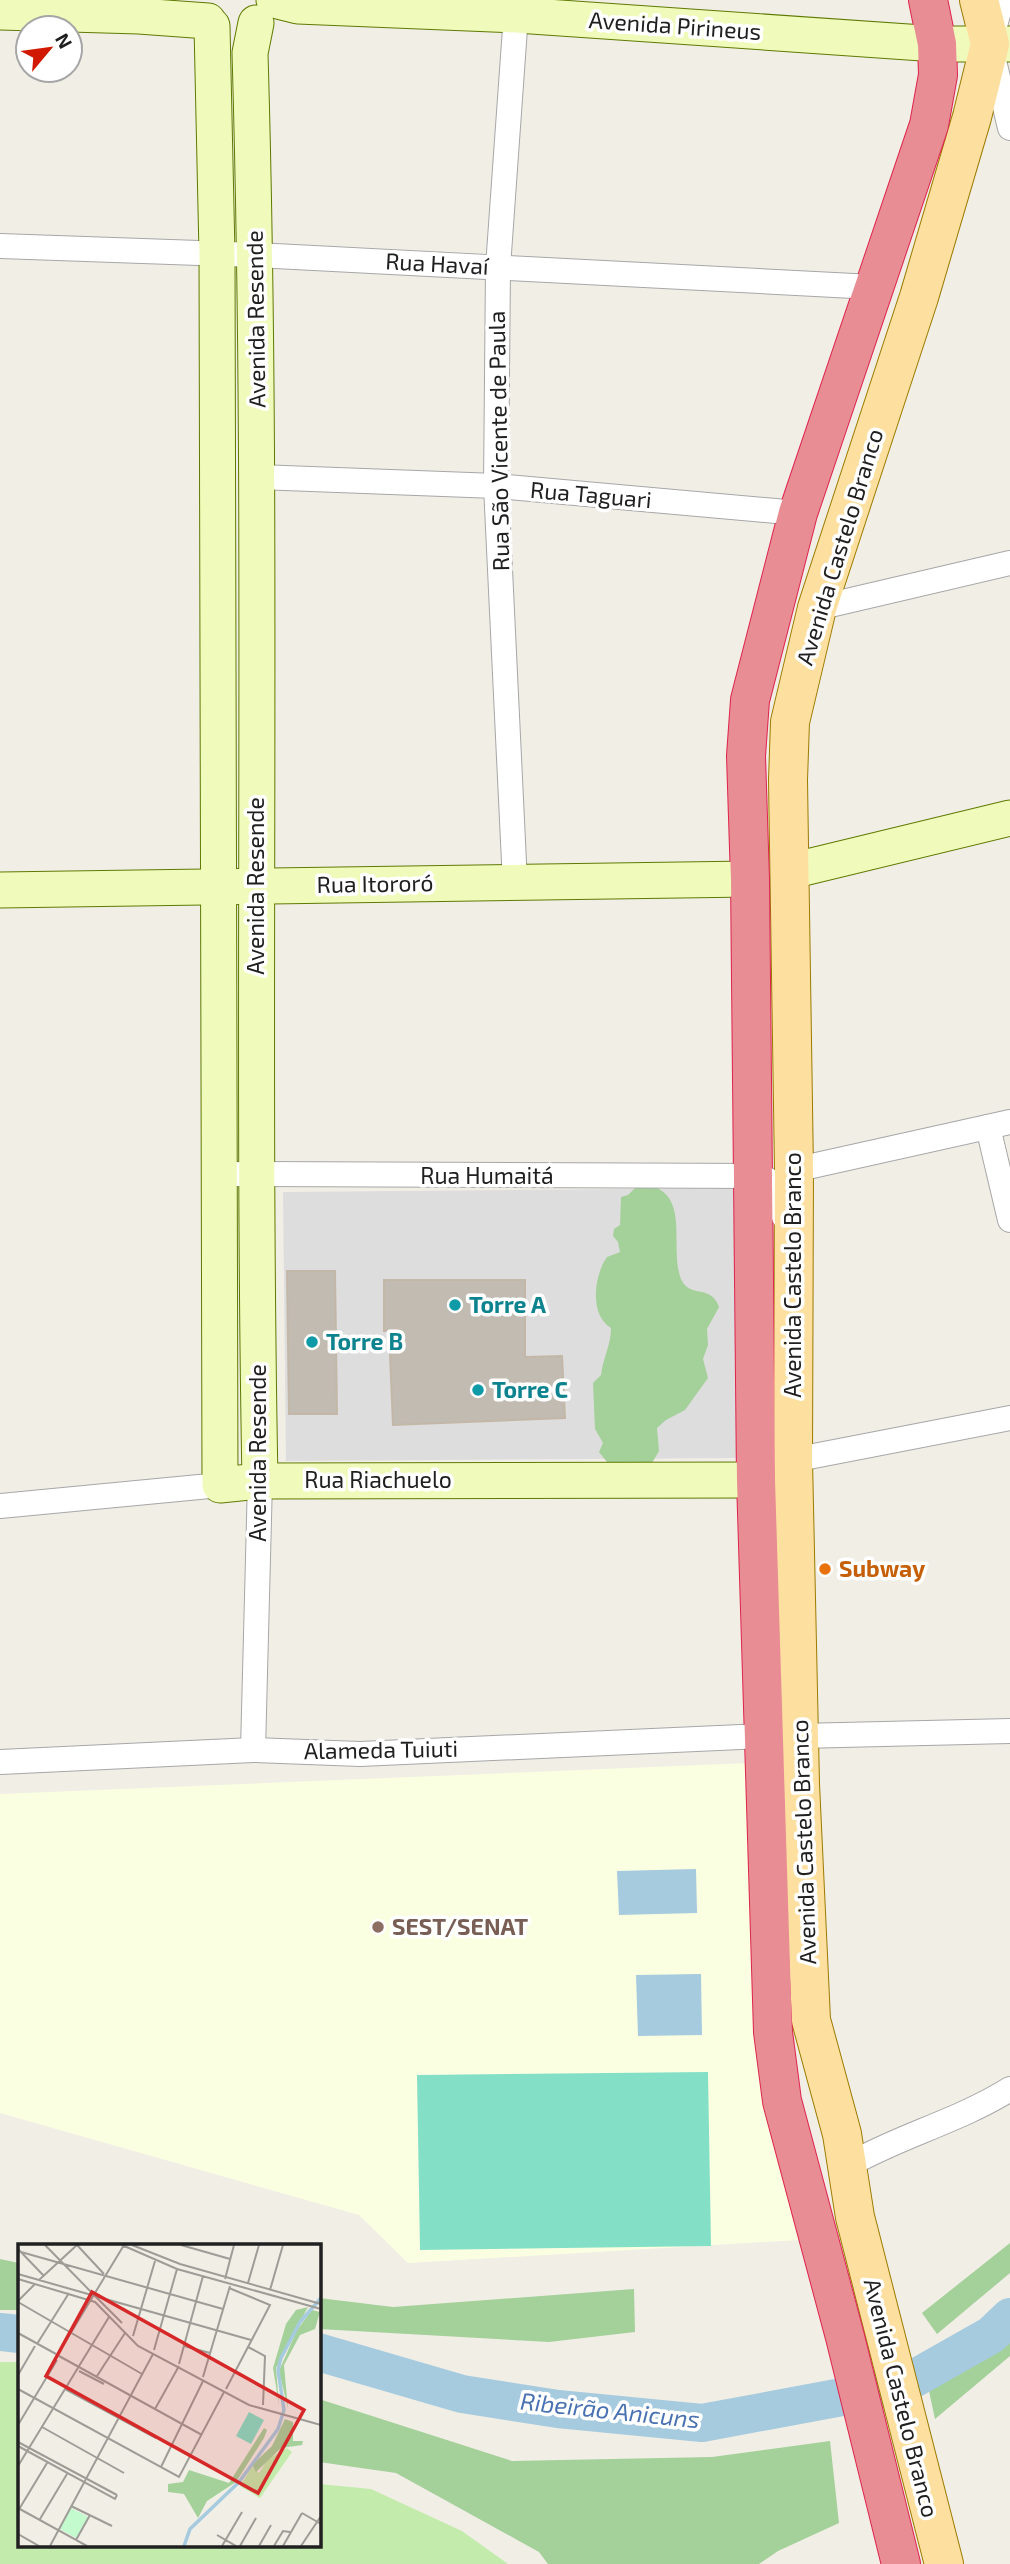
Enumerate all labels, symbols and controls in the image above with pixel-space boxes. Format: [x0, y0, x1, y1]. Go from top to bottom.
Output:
street label: Avenida Pirineus [588, 5, 762, 45]
north arrow [14, 14, 84, 84]
text: N [51, 29, 78, 52]
street label: Avenida Resende [239, 230, 271, 408]
street label: Rua Havaí [385, 246, 491, 280]
street label: Rua São Vicente de Paula [482, 311, 514, 571]
street label: Avenida Castelo Branco [790, 425, 888, 668]
street label: Rua Taguari [529, 475, 653, 513]
street label: Avenida Resende [241, 797, 269, 975]
street label: Rua Itororó [316, 868, 434, 898]
street label: Avenida Castelo Branco [778, 1152, 806, 1398]
street label: Rua Humaitá [420, 1161, 554, 1189]
place label: Torre A [469, 1290, 546, 1318]
marker: Torre A [447, 1297, 463, 1313]
place label: Torre B [326, 1327, 403, 1355]
marker: Torre B [304, 1334, 320, 1350]
street label: Avenida Resende [243, 1364, 271, 1542]
place label: Torre C [492, 1375, 568, 1403]
marker: Torre C [470, 1382, 486, 1398]
street label: Rua Riachuelo [304, 1465, 452, 1493]
place label: Subway [839, 1554, 925, 1582]
marker: Subway [817, 1561, 833, 1577]
street label: Avenida Castelo Branco [785, 1719, 821, 1965]
street label: Alameda Tuiuti [304, 1734, 458, 1764]
place label: SEST/SENAT [392, 1912, 528, 1940]
marker: SEST/SENAT [370, 1919, 386, 1935]
inset map [18, 2244, 320, 2546]
street label: Avenida Castelo Branco [859, 2275, 945, 2520]
water label: Ribeirão Anicuns [519, 2386, 701, 2433]

